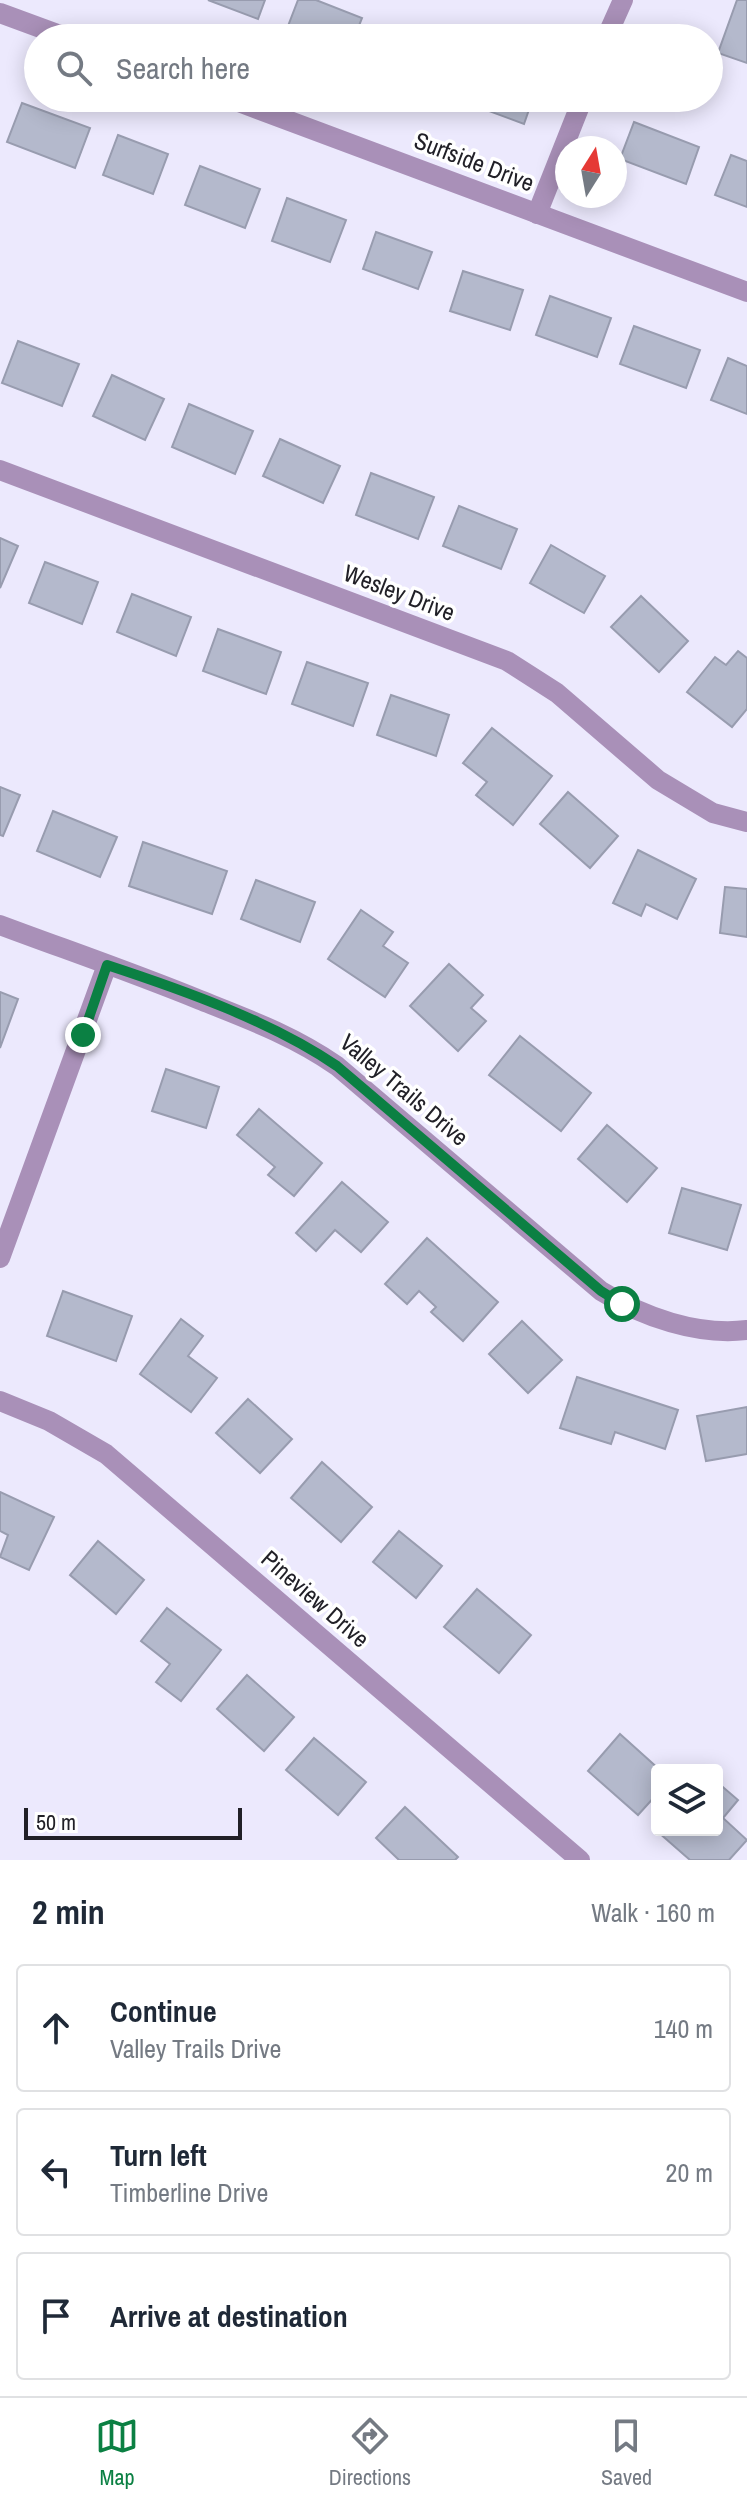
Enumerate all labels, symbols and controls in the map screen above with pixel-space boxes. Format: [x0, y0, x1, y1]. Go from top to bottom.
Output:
search box [24, 24, 723, 112]
icon: search [52, 46, 96, 90]
text: Search here [116, 48, 250, 88]
street label: Surfside Drive [410, 124, 539, 199]
north arrow [555, 136, 627, 208]
street label: Wesley Drive [339, 556, 460, 628]
route end [65, 1017, 101, 1053]
street label: Valley Trails Drive [334, 1026, 476, 1152]
route start [604, 1286, 640, 1322]
street label: Pineview Drive [255, 1542, 377, 1654]
map controls [651, 1764, 723, 1836]
button: layers [651, 1764, 723, 1836]
scale bar [24, 1804, 242, 1840]
text: 50 m [36, 1807, 76, 1837]
text: 2 min [32, 1889, 105, 1935]
text: Walk · 160 m [591, 1895, 715, 1930]
text: Continue [110, 1991, 217, 2031]
icon: ahead [34, 2006, 78, 2050]
text: 140 m [654, 2011, 713, 2046]
text: Valley Trails Drive [110, 2031, 281, 2066]
text: Turn left [110, 2135, 207, 2175]
icon: left [34, 2150, 78, 2194]
text: 20 m [666, 2155, 713, 2190]
text: Timberline Drive [110, 2175, 268, 2210]
icon: arrive [34, 2294, 78, 2338]
text: Arrive at destination [110, 2296, 348, 2336]
tab: Map [95, 2414, 139, 2492]
tab: Directions [329, 2414, 411, 2492]
tab: Saved [601, 2414, 652, 2492]

